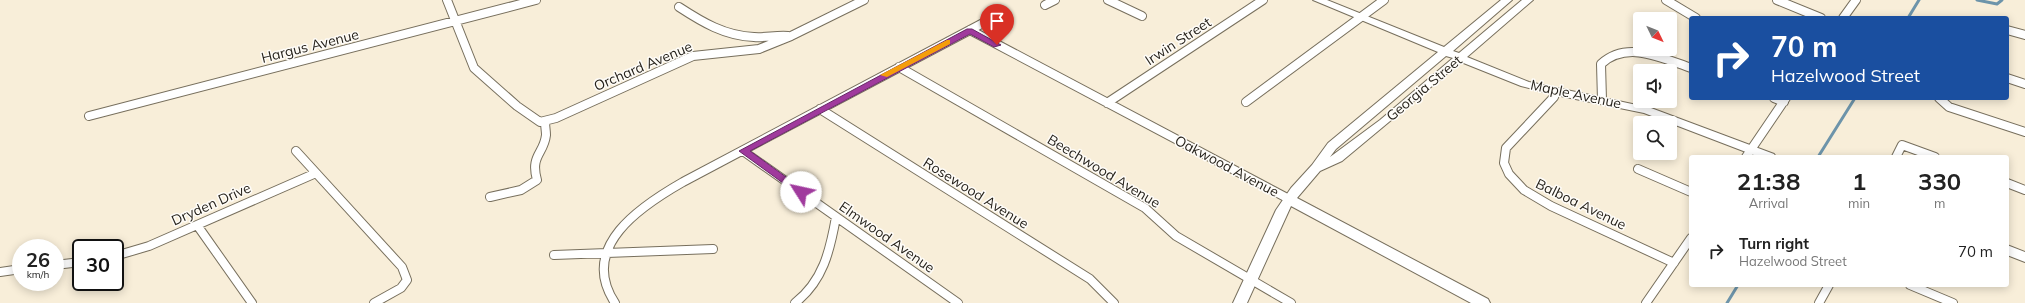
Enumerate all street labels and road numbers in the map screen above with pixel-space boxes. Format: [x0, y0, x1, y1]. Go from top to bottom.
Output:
street label: Irwin Street [1142, 13, 1215, 69]
street label: Hargus Avenue [259, 25, 361, 67]
street label: Orchard Avenue [591, 37, 695, 95]
street label: Georgia Street [1382, 51, 1466, 125]
street label: Maple Avenue [1529, 76, 1623, 112]
street label: Beechwood Avenue [1044, 130, 1164, 212]
street label: Oakwood Avenue [1172, 131, 1282, 201]
street label: Rosewood Avenue [920, 153, 1032, 233]
street label: Balboa Avenue [1533, 174, 1629, 234]
street label: Dryden Drive [169, 178, 253, 230]
street label: Elmwood Avenue [836, 197, 938, 277]

